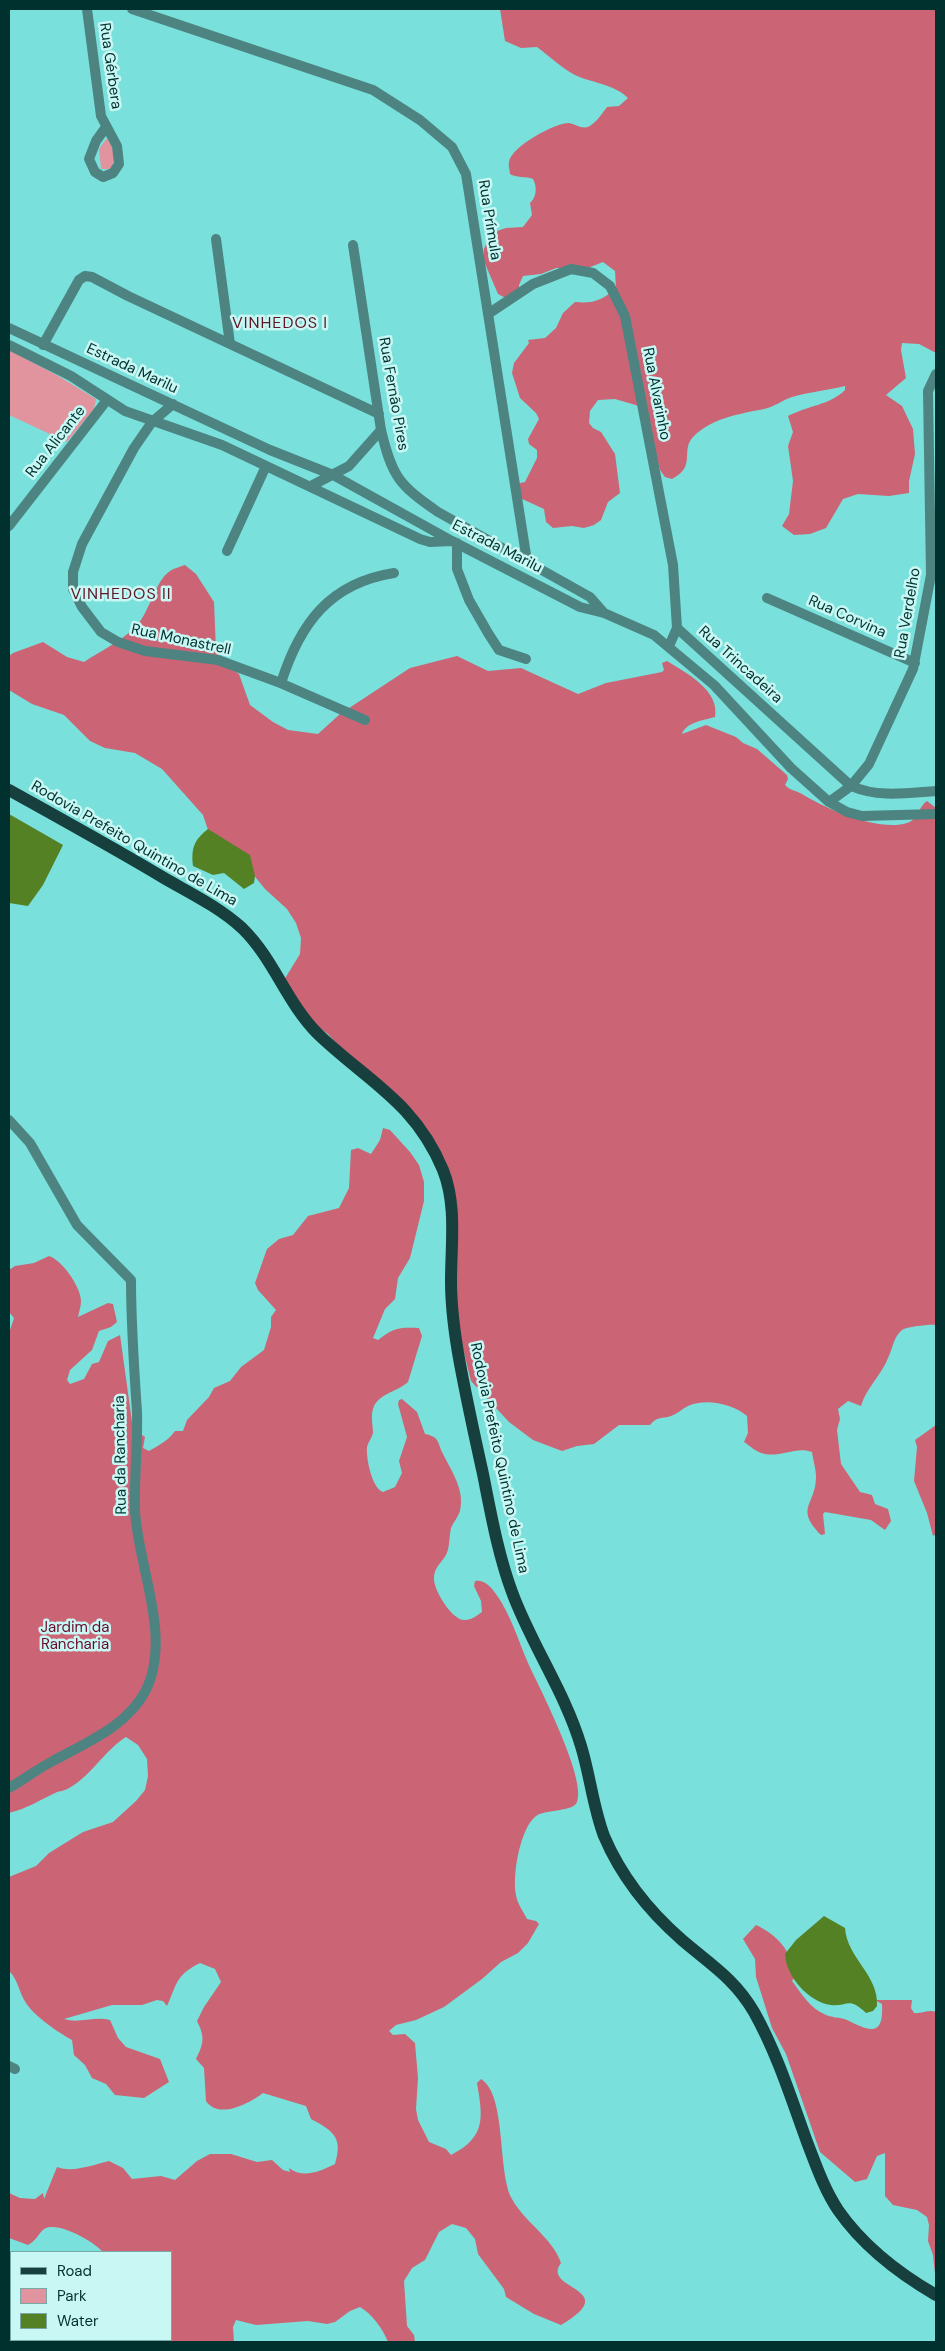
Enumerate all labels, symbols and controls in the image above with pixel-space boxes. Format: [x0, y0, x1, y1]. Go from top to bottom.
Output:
street label: Rua Gérbera [95, 22, 125, 110]
street label: Rua Prímula [474, 179, 504, 261]
district label: VINHEDOS I [231, 314, 329, 334]
street label: Rua Fernão Pires [374, 336, 412, 452]
street label: Estrada Marilu [83, 340, 181, 398]
street label: Rua Alvarinho [638, 346, 674, 442]
street label: Rua Alicante [22, 403, 90, 481]
street label: Estrada Marilu [449, 517, 545, 577]
street label: Rua Verdelho [891, 566, 925, 660]
district label: VINHEDOS II [69, 585, 173, 605]
street label: Rua Corvina [805, 592, 889, 642]
street label: Rua Monastrell [129, 621, 233, 659]
street label: Rua Trincadeira [694, 623, 786, 707]
street label: Rodovia Prefeito Quintino de Lima [28, 777, 240, 911]
street label: Rodovia Prefeito Quintino de Lima [466, 1341, 532, 1575]
street label: Rua da Rancharia [111, 1395, 131, 1515]
park label: Jardim da Rancharia [41, 1619, 109, 1654]
legend [10, 2251, 172, 2341]
text: Road [57, 2261, 92, 2281]
text: Park [57, 2286, 87, 2306]
text: Water [57, 2311, 98, 2331]

